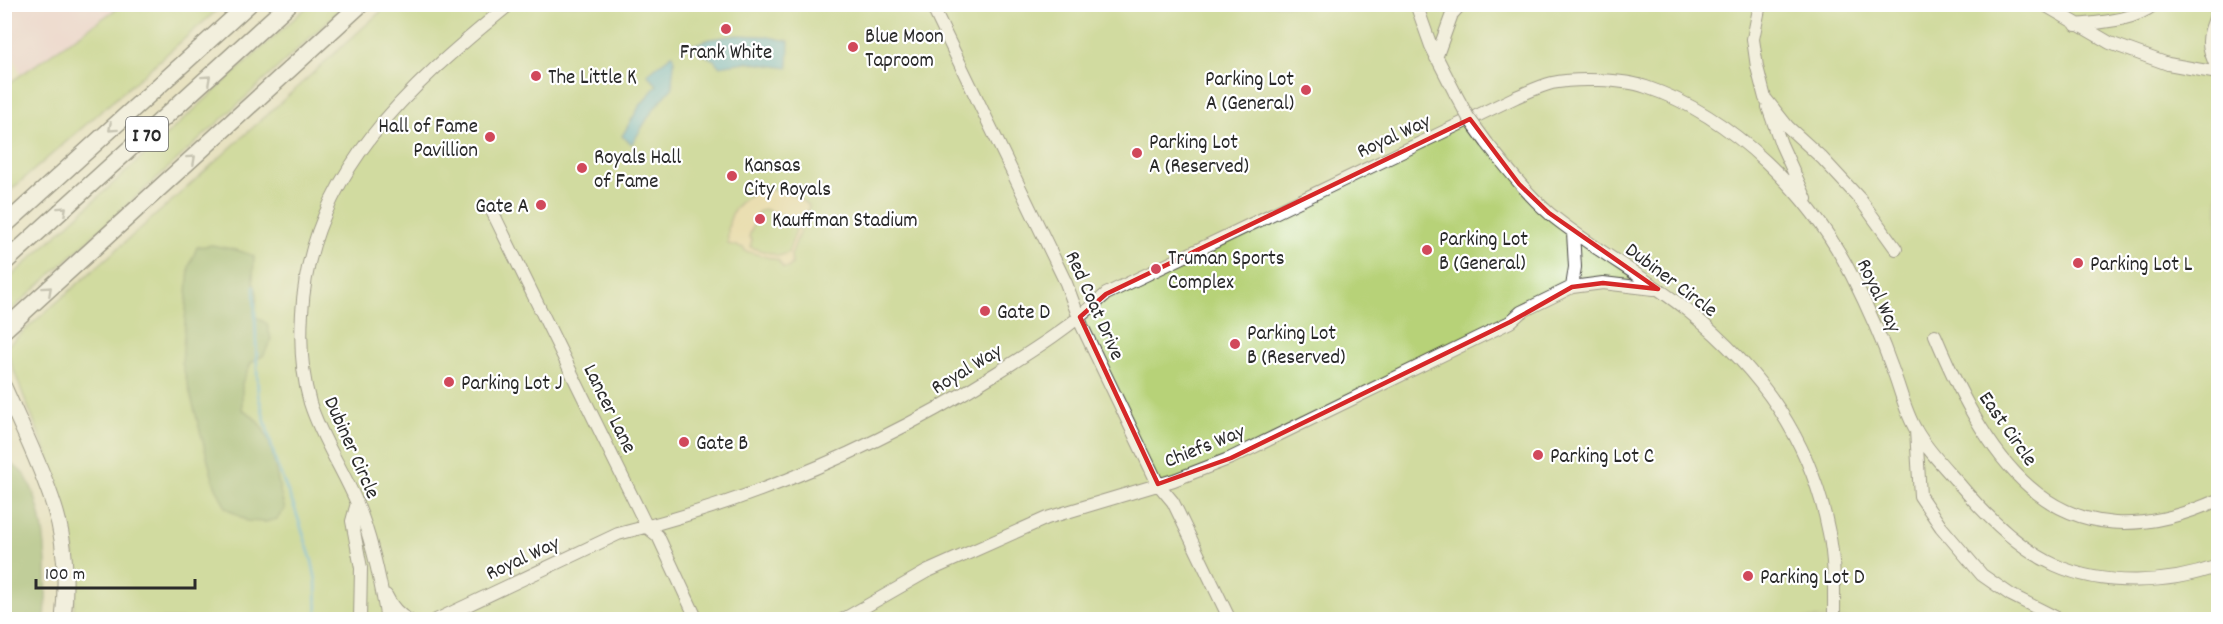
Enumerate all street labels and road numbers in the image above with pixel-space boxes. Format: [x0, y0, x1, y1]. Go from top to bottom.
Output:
street label: Royal Way [1353, 107, 1436, 168]
road number: I 70 [126, 117, 168, 151]
street label: Dubiner Circle [1618, 237, 1723, 326]
street label: Red Coat Drive [1056, 247, 1131, 366]
street label: Royal Way [1847, 255, 1908, 338]
street label: Royal Way [926, 337, 1009, 404]
street label: Lancer Lane [574, 360, 643, 459]
street label: East Circle [1970, 386, 2043, 473]
street label: Dubiner Circle [314, 392, 386, 504]
street label: Chiefs Way [1160, 418, 1250, 478]
street label: Royal Way [482, 529, 565, 590]

